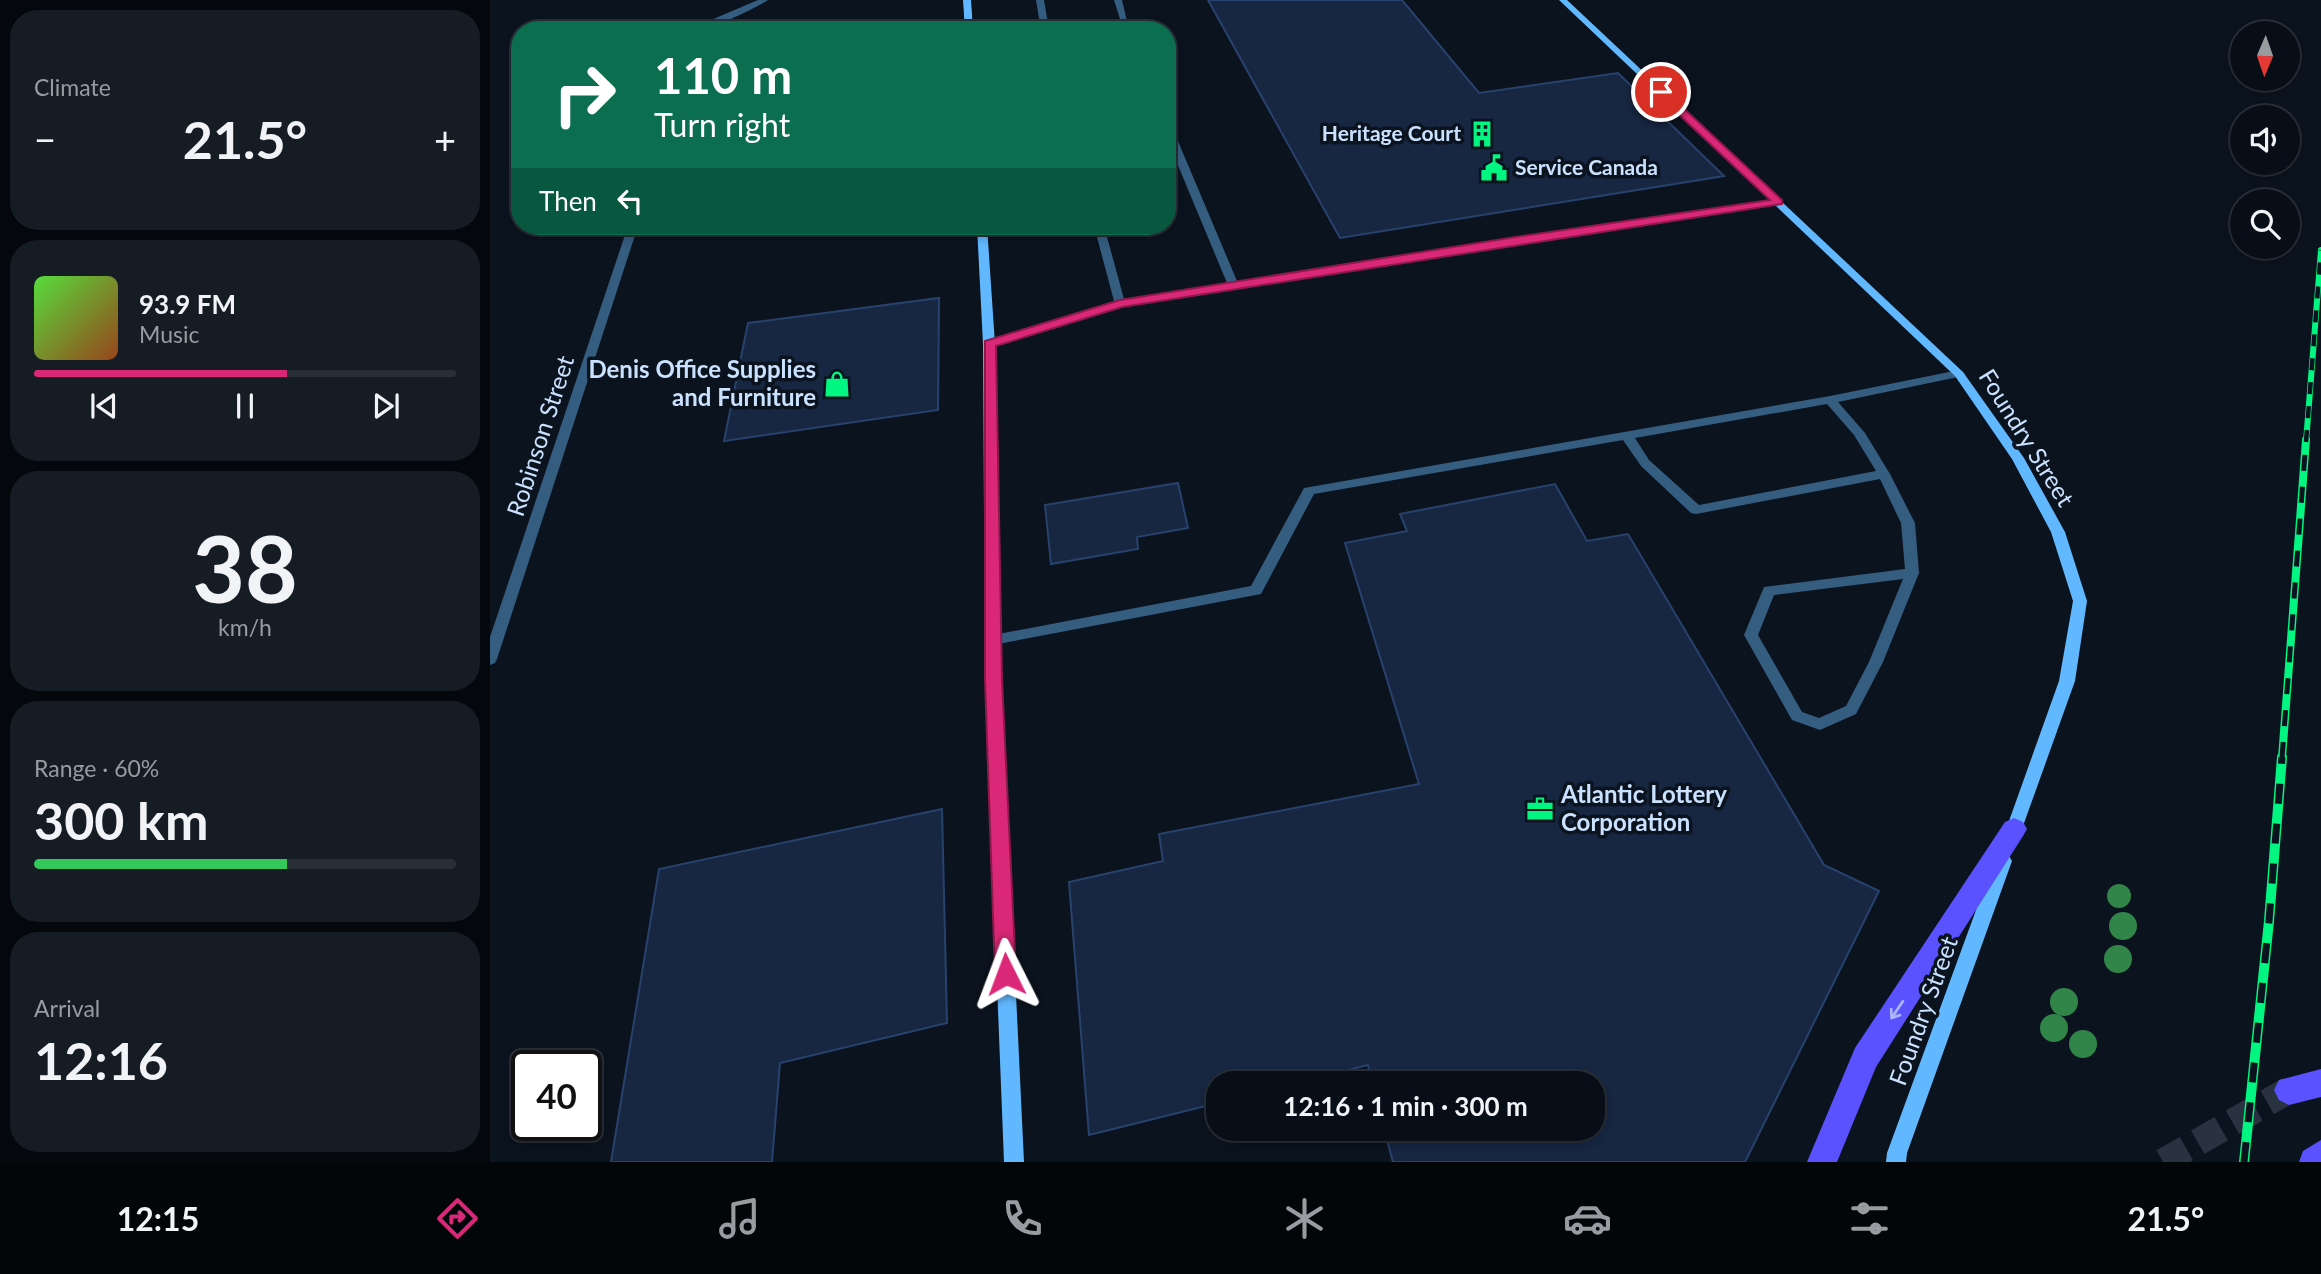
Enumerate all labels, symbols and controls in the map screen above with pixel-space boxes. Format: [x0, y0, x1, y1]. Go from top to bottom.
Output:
north arrow [2230, 21, 2300, 91]
map controls [2230, 21, 2300, 259]
text: 110 m [654, 46, 792, 104]
icon: right [539, 49, 630, 140]
pin [1631, 62, 1691, 122]
text: Climate [34, 73, 111, 101]
icon: arrive [1642, 73, 1680, 111]
text: Turn right [654, 105, 790, 144]
button: sound [2230, 105, 2300, 175]
text: 21.5° [183, 108, 307, 170]
text: − [34, 116, 56, 162]
text: + [434, 116, 456, 162]
building icon: Heritage Court [1467, 119, 1497, 149]
place label: Heritage Court [1322, 120, 1461, 145]
public building icon: Service Canada [1479, 153, 1509, 183]
place label: Service Canada [1515, 154, 1658, 179]
icon: left [611, 182, 649, 220]
text: Then [539, 185, 597, 217]
button: search [2230, 189, 2300, 259]
text: 93.9 FM [139, 288, 236, 320]
text: Music [139, 320, 199, 348]
street label: Robinson Street [500, 351, 579, 520]
place label: Denis Office Supplies and Furniture [588, 354, 816, 411]
street label: Foundry Street [1974, 363, 2081, 511]
shop icon: Denis Office Supplies and Furniture [822, 369, 852, 399]
icon: previous [85, 387, 123, 425]
icon: pause [226, 387, 264, 425]
icon: next [367, 387, 405, 425]
text: 38 [192, 513, 298, 622]
text: km/h [218, 613, 272, 641]
text: Range · 60% [34, 754, 159, 782]
place label: Atlantic Lottery Corporation [1560, 779, 1727, 836]
text: 300 km [34, 789, 208, 851]
office icon: Atlantic Lottery Corporation [1525, 794, 1555, 824]
street label: Foundry Street [1882, 932, 1963, 1089]
position arrow [969, 937, 1043, 1011]
text: Arrival [34, 994, 100, 1022]
one-way arrow [1890, 999, 1904, 1019]
text: 12:16 [34, 1029, 168, 1091]
speed limit sign: 40 [511, 1050, 602, 1141]
text: 12:16 · 1 min · 300 m [1283, 1090, 1528, 1122]
icon: directions [433, 1194, 482, 1243]
icon: music [715, 1194, 764, 1243]
icon: phone [998, 1194, 1047, 1243]
icon: climate [1280, 1194, 1329, 1243]
icon: car [1563, 1194, 1612, 1243]
icon: filters [1845, 1194, 1894, 1243]
text: 12:15 [117, 1199, 199, 1238]
text: 21.5° [2128, 1199, 2204, 1238]

